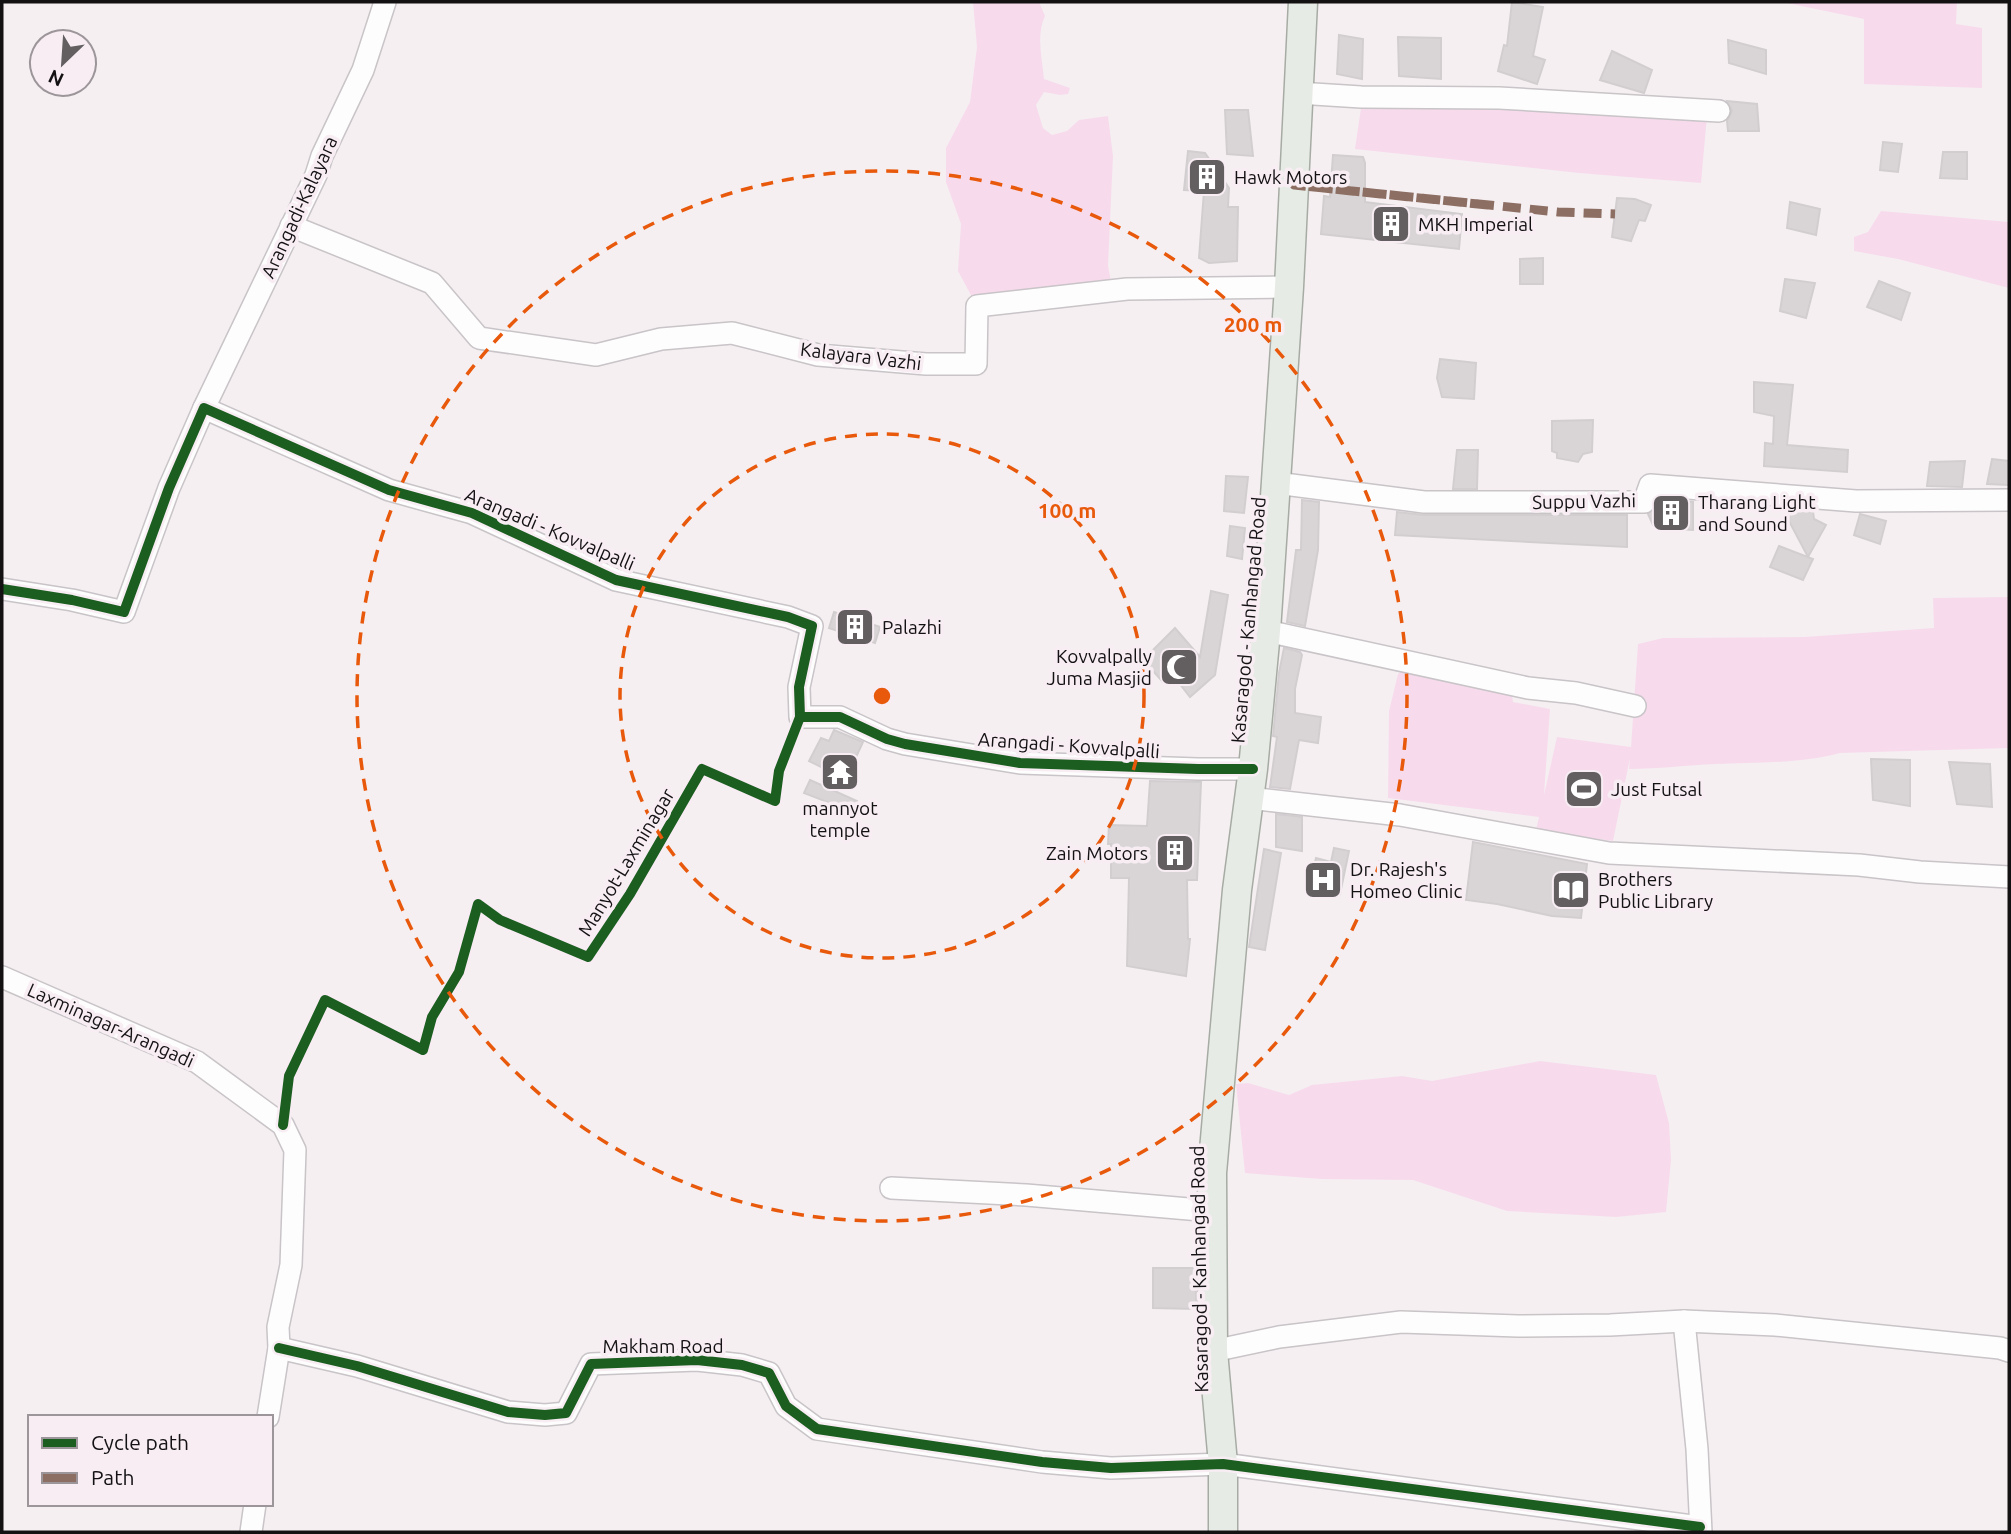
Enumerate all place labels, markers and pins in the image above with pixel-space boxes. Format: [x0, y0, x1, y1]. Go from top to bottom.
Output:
building icon: Hawk Motors [1186, 156, 1228, 198]
place label: Hawk Motors [1234, 166, 1347, 188]
building icon: MKH Imperial [1370, 203, 1412, 245]
place label: MKH Imperial [1418, 213, 1533, 235]
place label: Tharang Light and Sound [1698, 491, 1816, 535]
building icon: Tharang Light and Sound [1650, 492, 1692, 534]
building icon: Palazhi [834, 606, 876, 648]
place label: Palazhi [882, 616, 942, 638]
place label: Kovvalpally Juma Masjid [1046, 645, 1152, 689]
mosque icon: Kovvalpally Juma Masjid [1158, 646, 1200, 688]
centre of rings [870, 684, 894, 708]
temple icon: mannyot temple [819, 751, 861, 793]
sports icon: Just Futsal [1563, 768, 1605, 810]
place label: Just Futsal [1611, 778, 1702, 800]
place label: mannyot temple [802, 797, 878, 841]
building icon: Zain Motors [1154, 832, 1196, 874]
place label: Zain Motors [1046, 842, 1148, 864]
place label: Dr. Rajesh's Homeo Clinic [1350, 858, 1462, 902]
hospital icon: Dr. Rajesh's Homeo Clinic [1302, 859, 1344, 901]
place label: Brothers Public Library [1598, 868, 1713, 912]
library icon: Brothers Public Library [1550, 869, 1592, 911]

